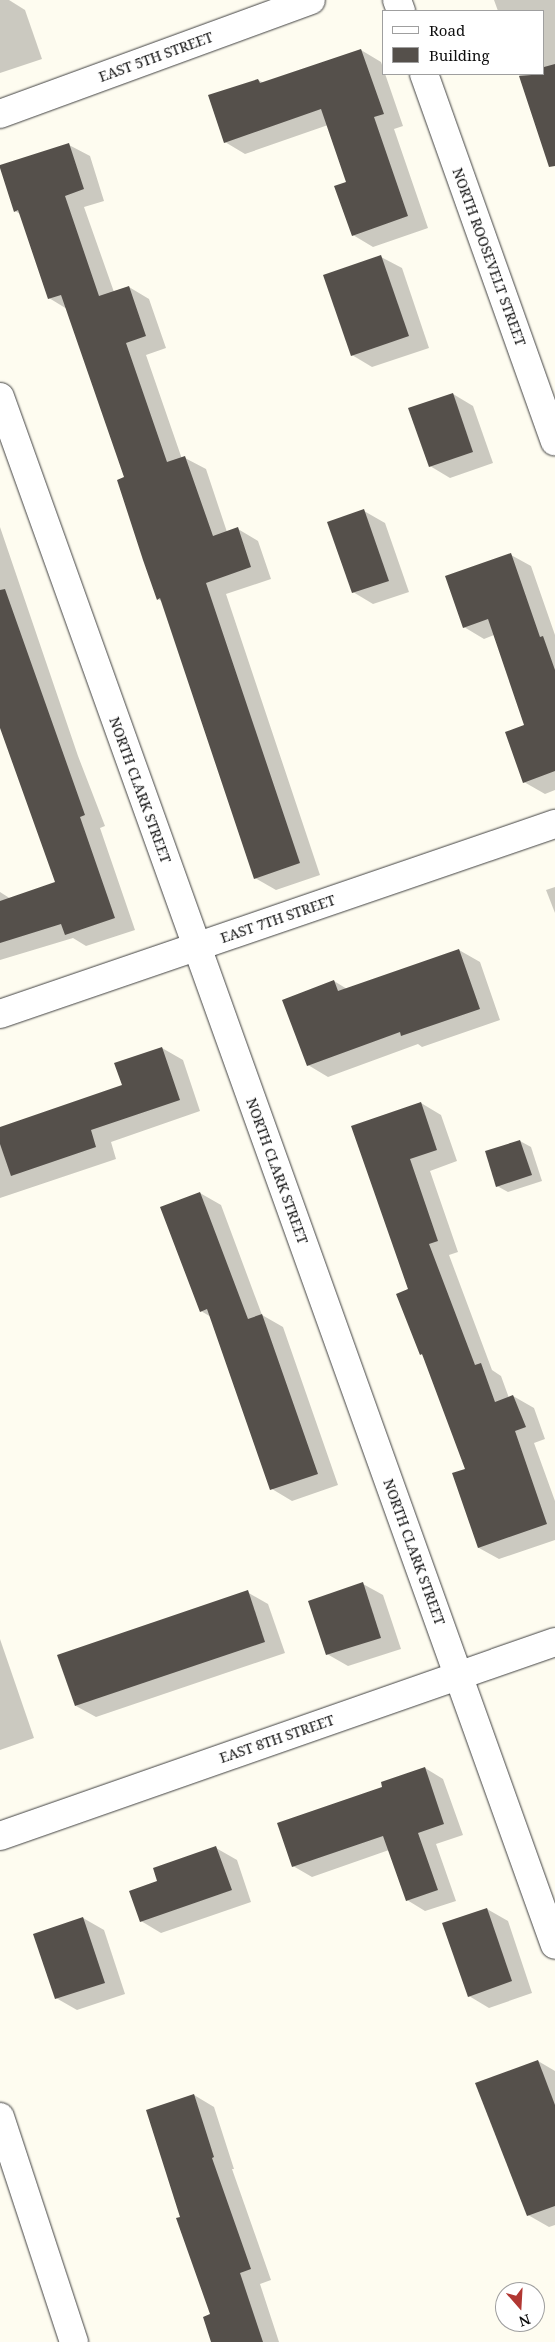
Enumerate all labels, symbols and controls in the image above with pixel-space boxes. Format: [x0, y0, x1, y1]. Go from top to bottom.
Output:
legend [382, 10, 545, 75]
text: Road [429, 20, 465, 40]
street label: EAST 5TH STREET [97, 29, 215, 85]
text: Building [429, 45, 490, 65]
street label: NORTH ROOSEVELT STREET [449, 166, 529, 348]
street label: NORTH CLARK STREET [106, 715, 174, 865]
street label: EAST 7TH STREET [218, 891, 338, 947]
street label: NORTH CLARK STREET [243, 1096, 311, 1246]
street label: NORTH CLARK STREET [380, 1477, 448, 1627]
street label: EAST 8TH STREET [217, 1711, 337, 1767]
north arrow [495, 2282, 545, 2332]
text: N [516, 2310, 533, 2331]

